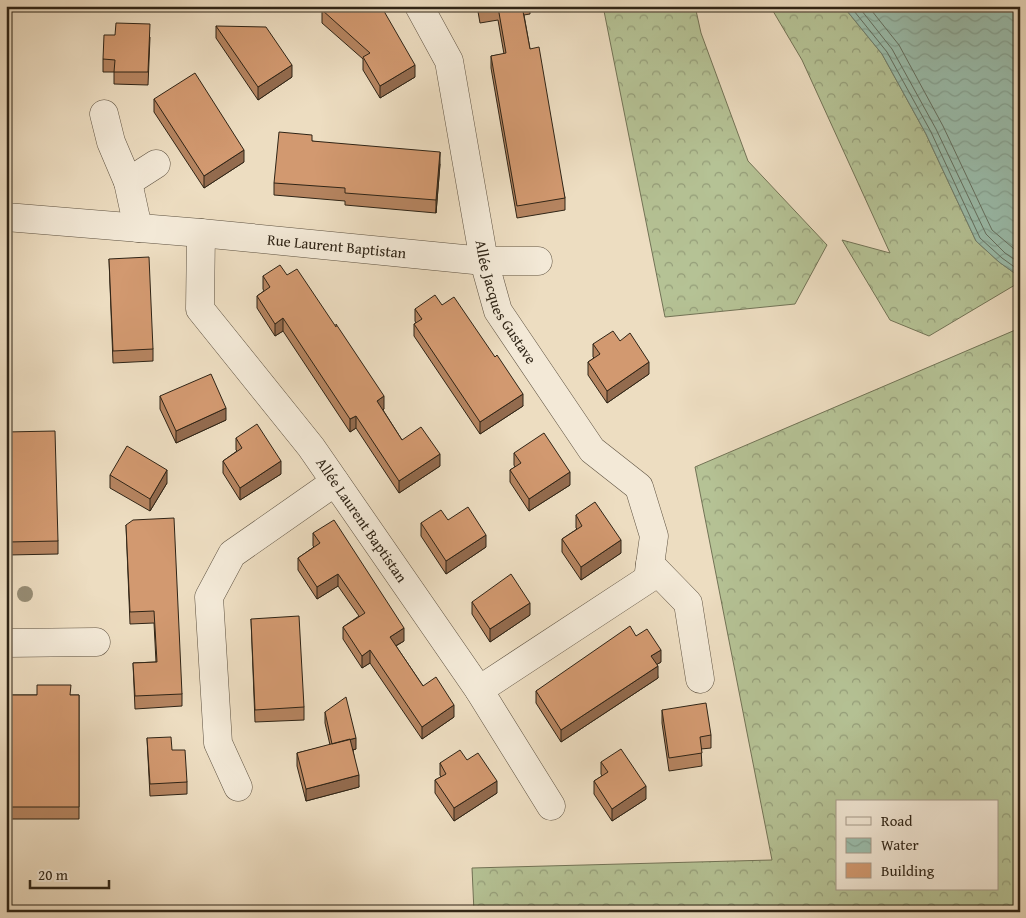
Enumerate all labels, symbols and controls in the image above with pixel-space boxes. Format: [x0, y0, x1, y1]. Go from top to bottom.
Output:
street label: Rue Laurent Baptistan [266, 229, 408, 263]
street label: Allée Jacques Gustave [470, 238, 542, 368]
street label: Allée Laurent Baptistan [311, 453, 413, 587]
legend [836, 800, 998, 890]
text: Road [881, 810, 912, 831]
text: Water [881, 834, 919, 855]
scale bar [30, 858, 109, 890]
text: Building [881, 860, 935, 881]
text: 20 m [38, 864, 69, 885]

